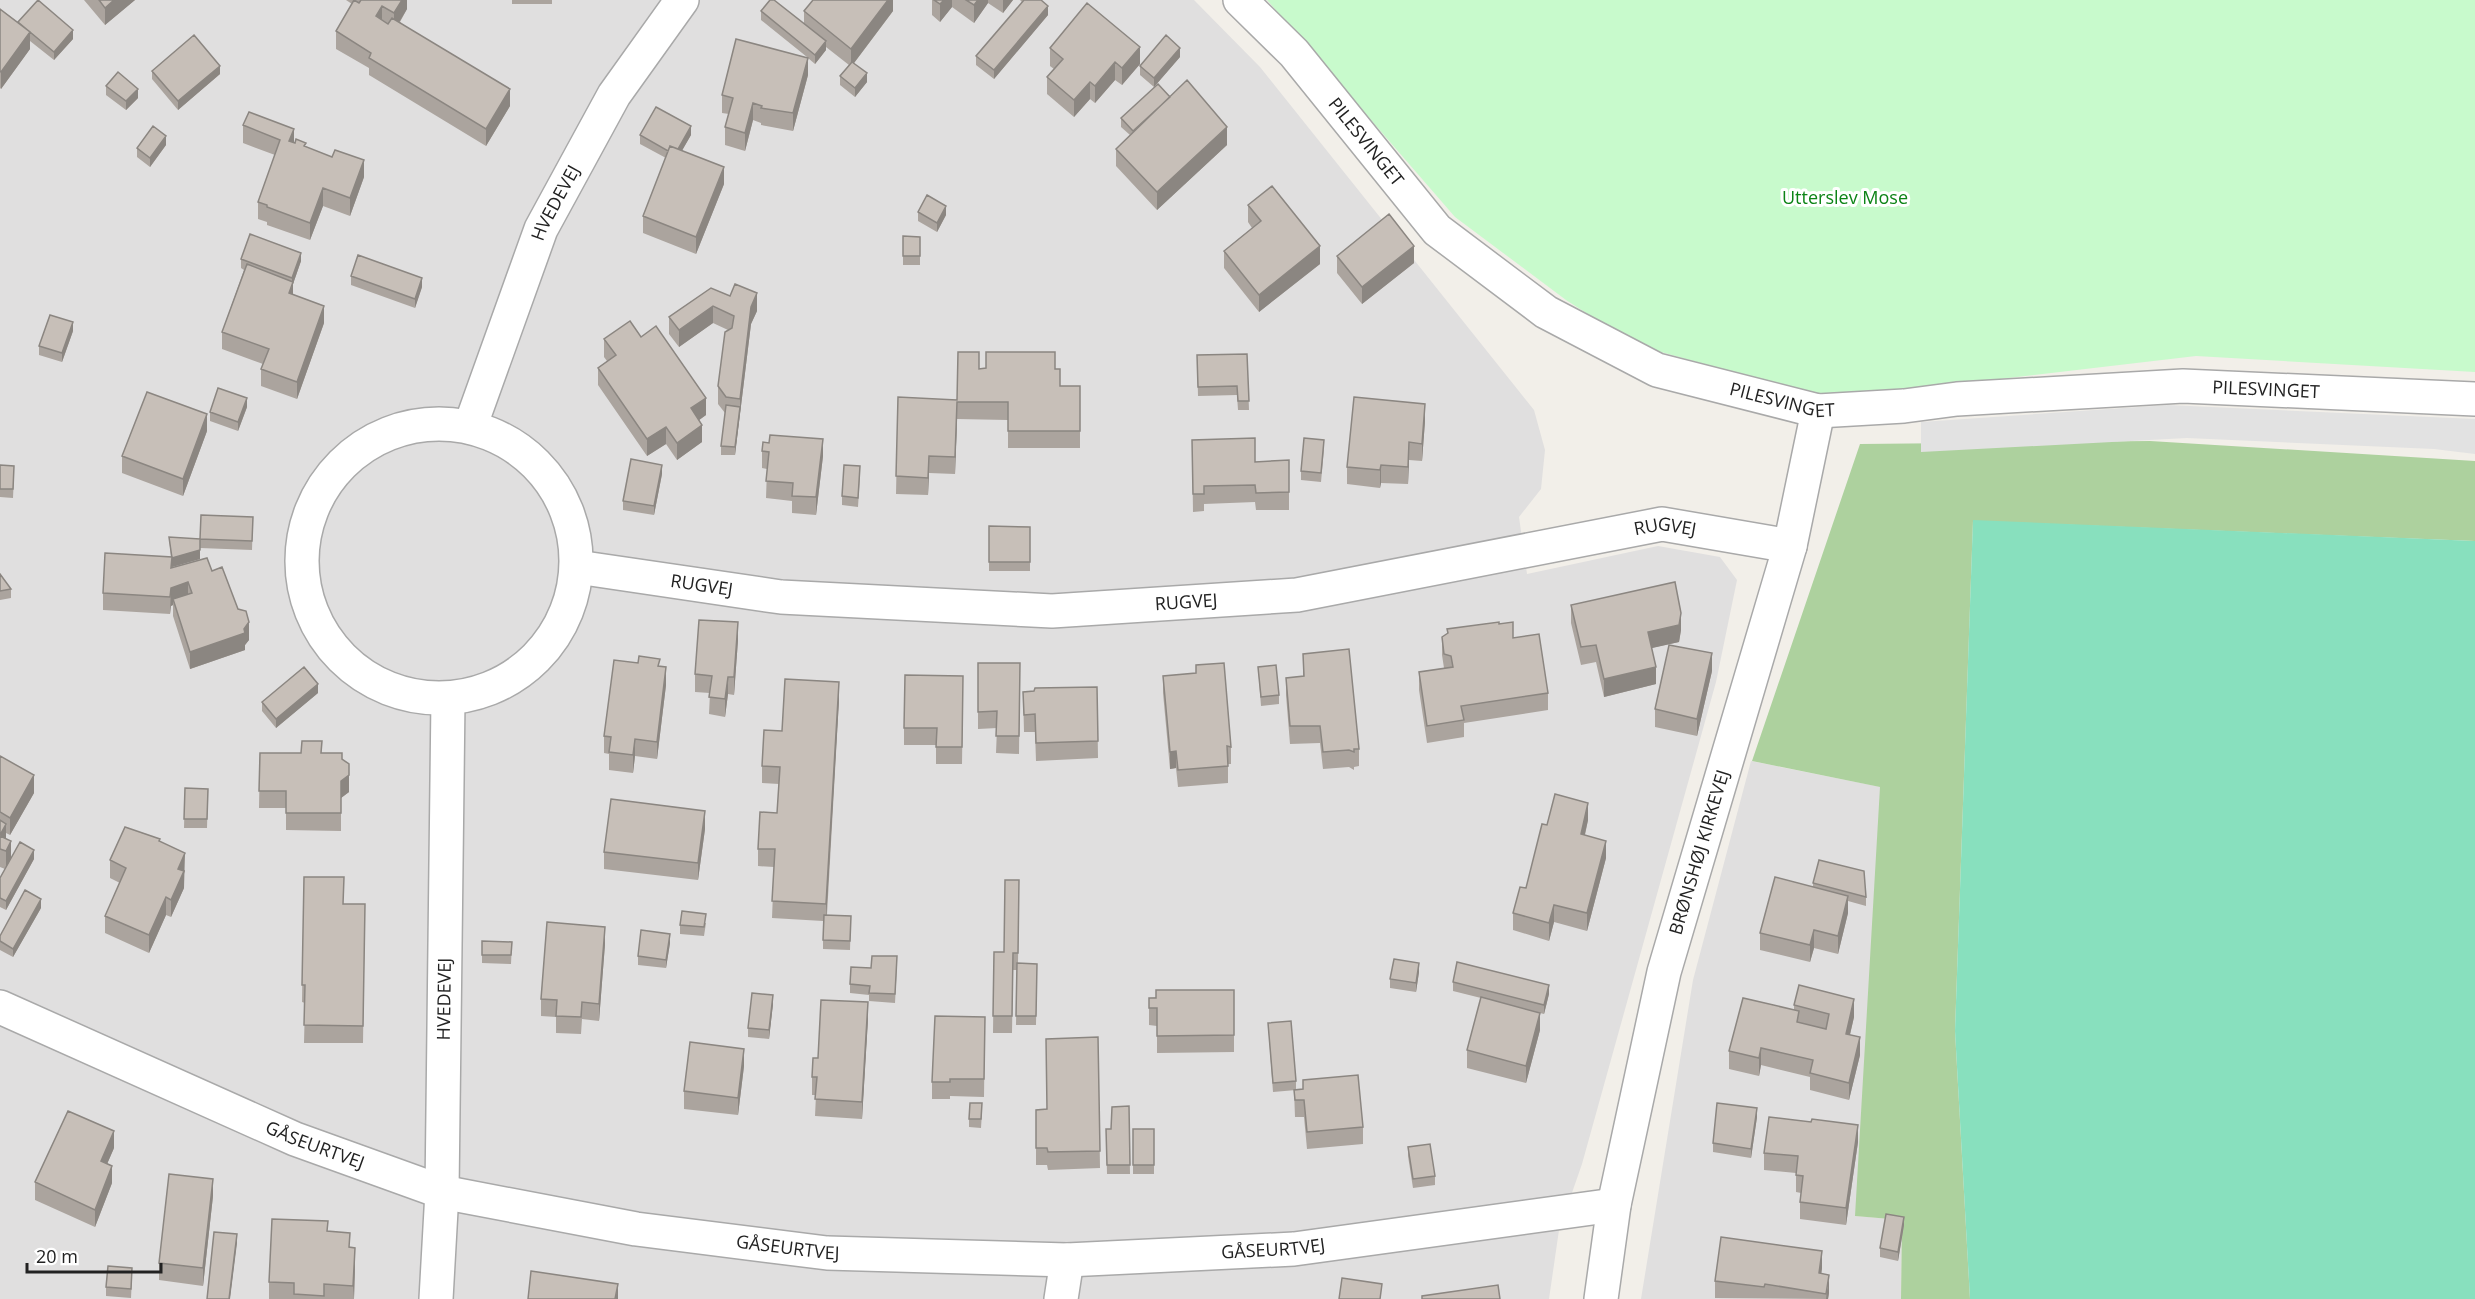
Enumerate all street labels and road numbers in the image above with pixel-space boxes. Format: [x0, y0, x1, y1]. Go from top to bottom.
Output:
street label: PILESVINGET [1324, 92, 1410, 191]
street label: HVEDEVEJ [525, 160, 585, 244]
street label: PILESVINGET [2212, 374, 2320, 403]
street label: PILESVINGET [1727, 376, 1835, 422]
street label: RUGVEJ [1632, 510, 1698, 541]
street label: RUGVEJ [669, 568, 735, 601]
street label: RUGVEJ [1154, 587, 1218, 615]
street label: BRØNSHØJ KIRKEVEJ [1663, 767, 1734, 937]
street label: HVEDEVEJ [431, 958, 456, 1041]
street label: GÅSEURTVEJ [262, 1114, 368, 1174]
street label: GÅSEURTVEJ [735, 1229, 840, 1264]
street label: GÅSEURTVEJ [1221, 1232, 1326, 1264]

